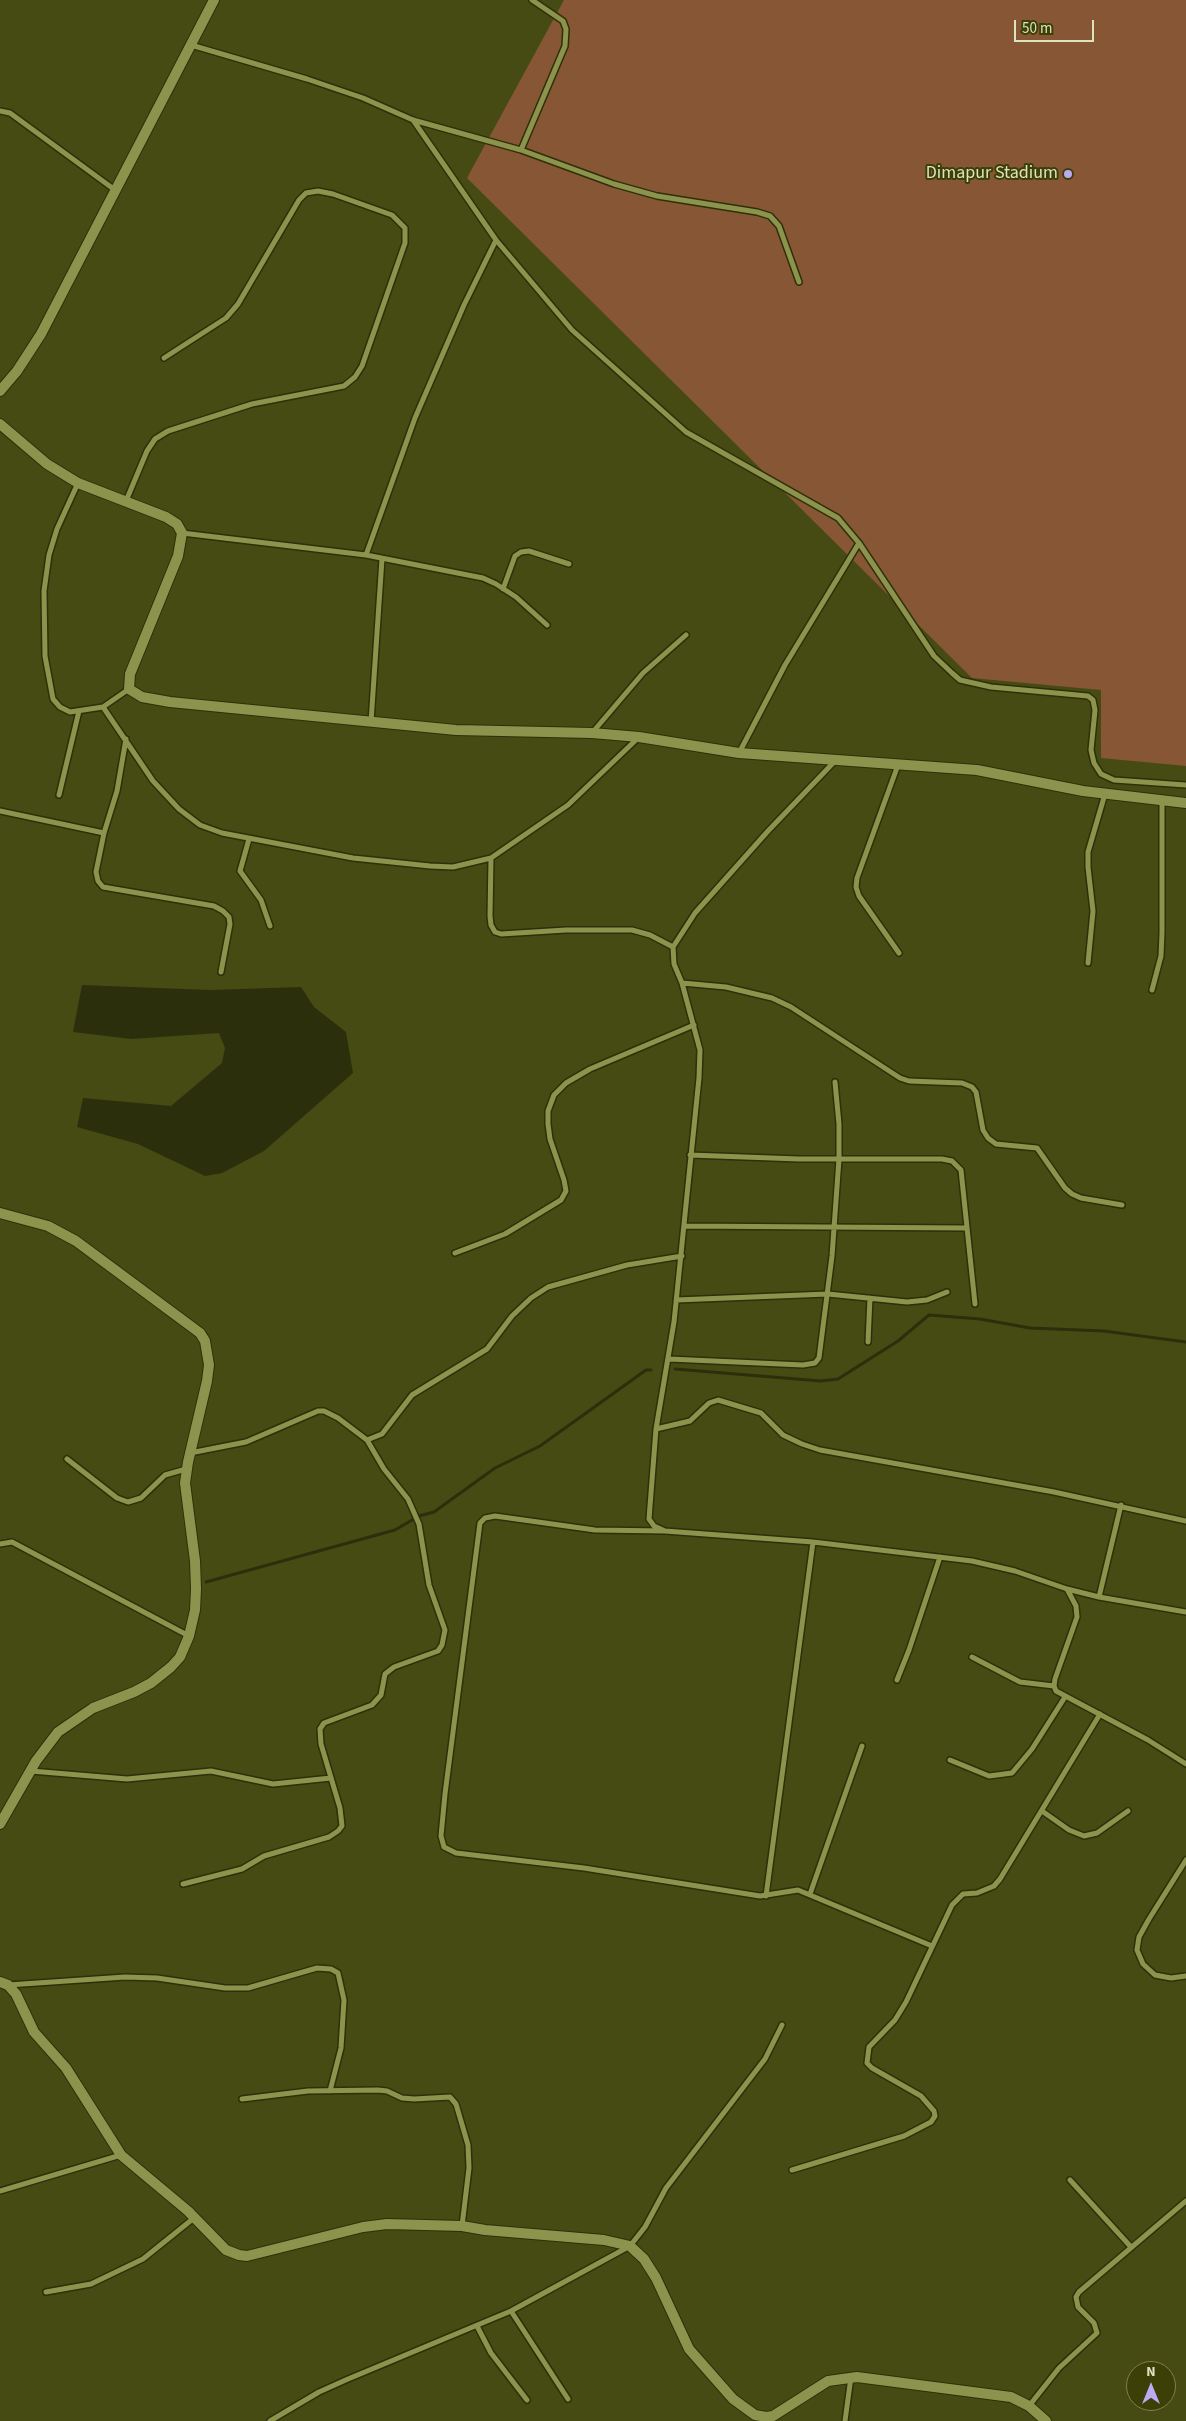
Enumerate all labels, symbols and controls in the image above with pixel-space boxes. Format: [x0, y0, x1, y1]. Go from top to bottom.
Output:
scale bar [1016, 10, 1096, 42]
text: 50 m [1022, 18, 1052, 39]
place label: Dimapur Stadium [926, 163, 1058, 185]
marker: Dimapur Stadium [1062, 168, 1074, 180]
north arrow [1126, 2361, 1176, 2411]
text: N [1146, 2362, 1156, 2382]

